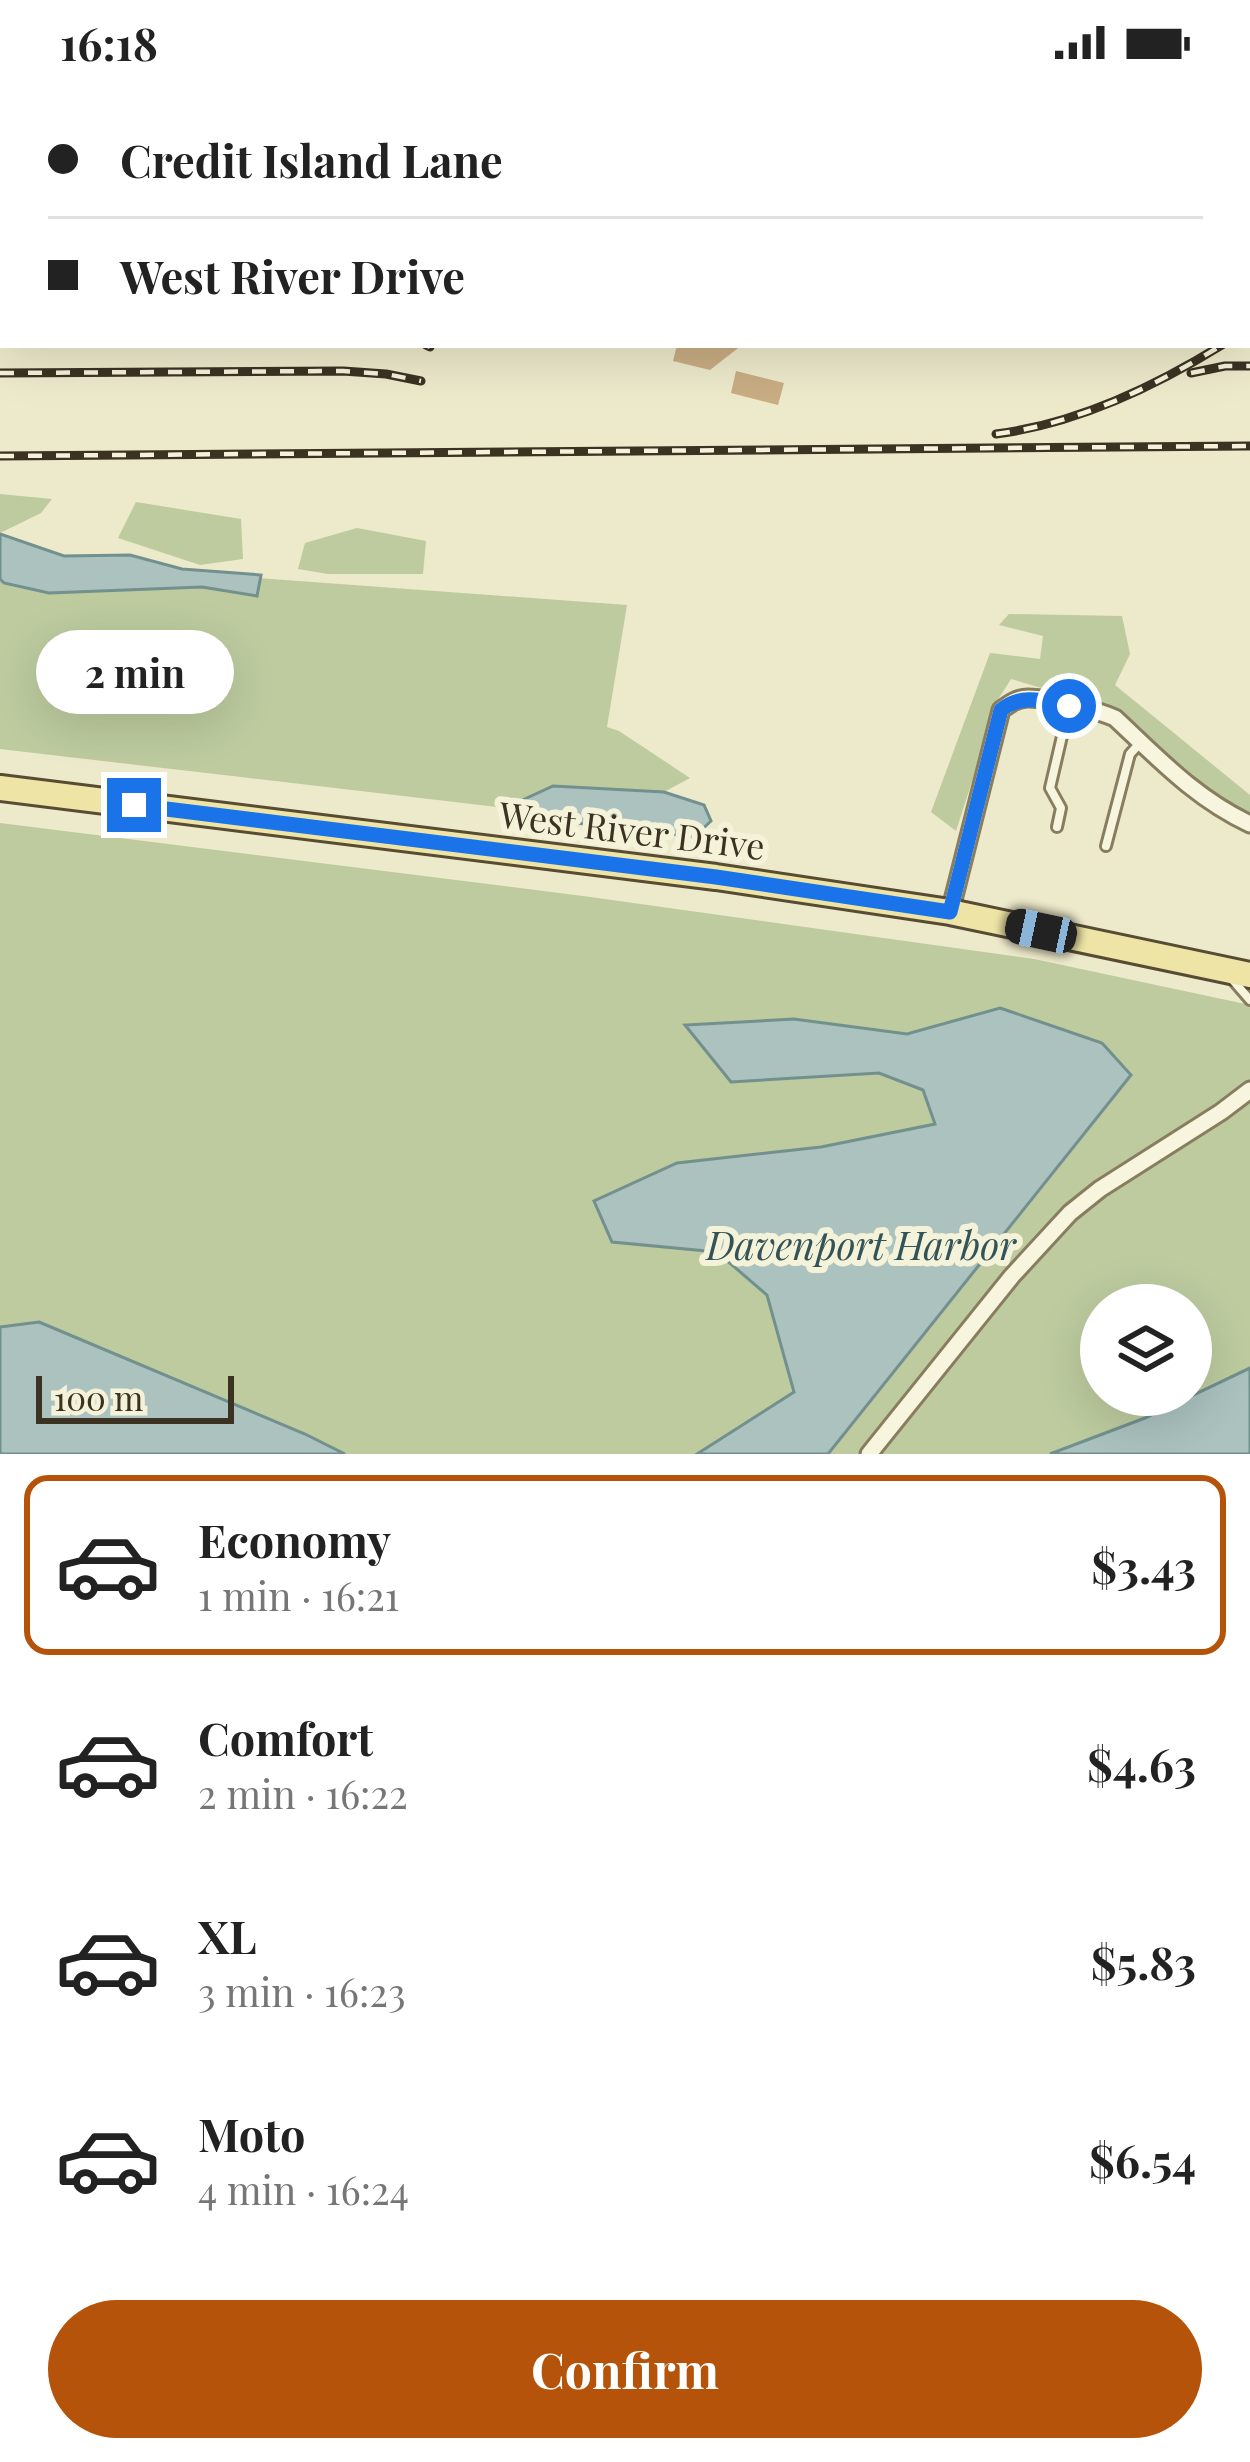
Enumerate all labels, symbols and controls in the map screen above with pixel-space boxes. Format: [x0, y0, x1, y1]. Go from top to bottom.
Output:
text: 16:18 [60, 12, 158, 72]
text: Credit Island Lane [120, 129, 503, 189]
text: West River Drive [120, 245, 465, 305]
callout: 2 min [35, 631, 233, 715]
text: 2 min [85, 646, 185, 698]
route start [1042, 679, 1096, 733]
route end [107, 778, 161, 832]
street label: West River Drive [496, 789, 768, 869]
car [1002, 906, 1080, 956]
water label: Davenport Harbor [704, 1218, 1017, 1270]
map controls [1080, 1284, 1212, 1416]
button: layers [1080, 1284, 1212, 1416]
scale bar [36, 1370, 234, 1423]
text: 100 m [54, 1375, 143, 1419]
text: Economy [198, 1509, 391, 1569]
icon: car [54, 1511, 162, 1619]
text: $3.43 [1091, 1535, 1196, 1595]
text: 1 min · 16:21 [198, 1569, 399, 1621]
text: Comfort [198, 1707, 373, 1767]
icon: car [54, 1709, 162, 1817]
text: $4.63 [1087, 1733, 1196, 1793]
text: 2 min · 16:22 [198, 1767, 408, 1819]
text: XL [198, 1905, 257, 1965]
icon: car [54, 1907, 162, 2015]
text: $5.83 [1091, 1931, 1196, 1991]
text: 3 min · 16:23 [198, 1965, 406, 2017]
text: Moto [198, 2103, 305, 2163]
icon: car [54, 2105, 162, 2213]
text: $6.54 [1089, 2129, 1196, 2189]
text: 4 min · 16:24 [198, 2163, 409, 2215]
button: Confirm [48, 2300, 1202, 2438]

